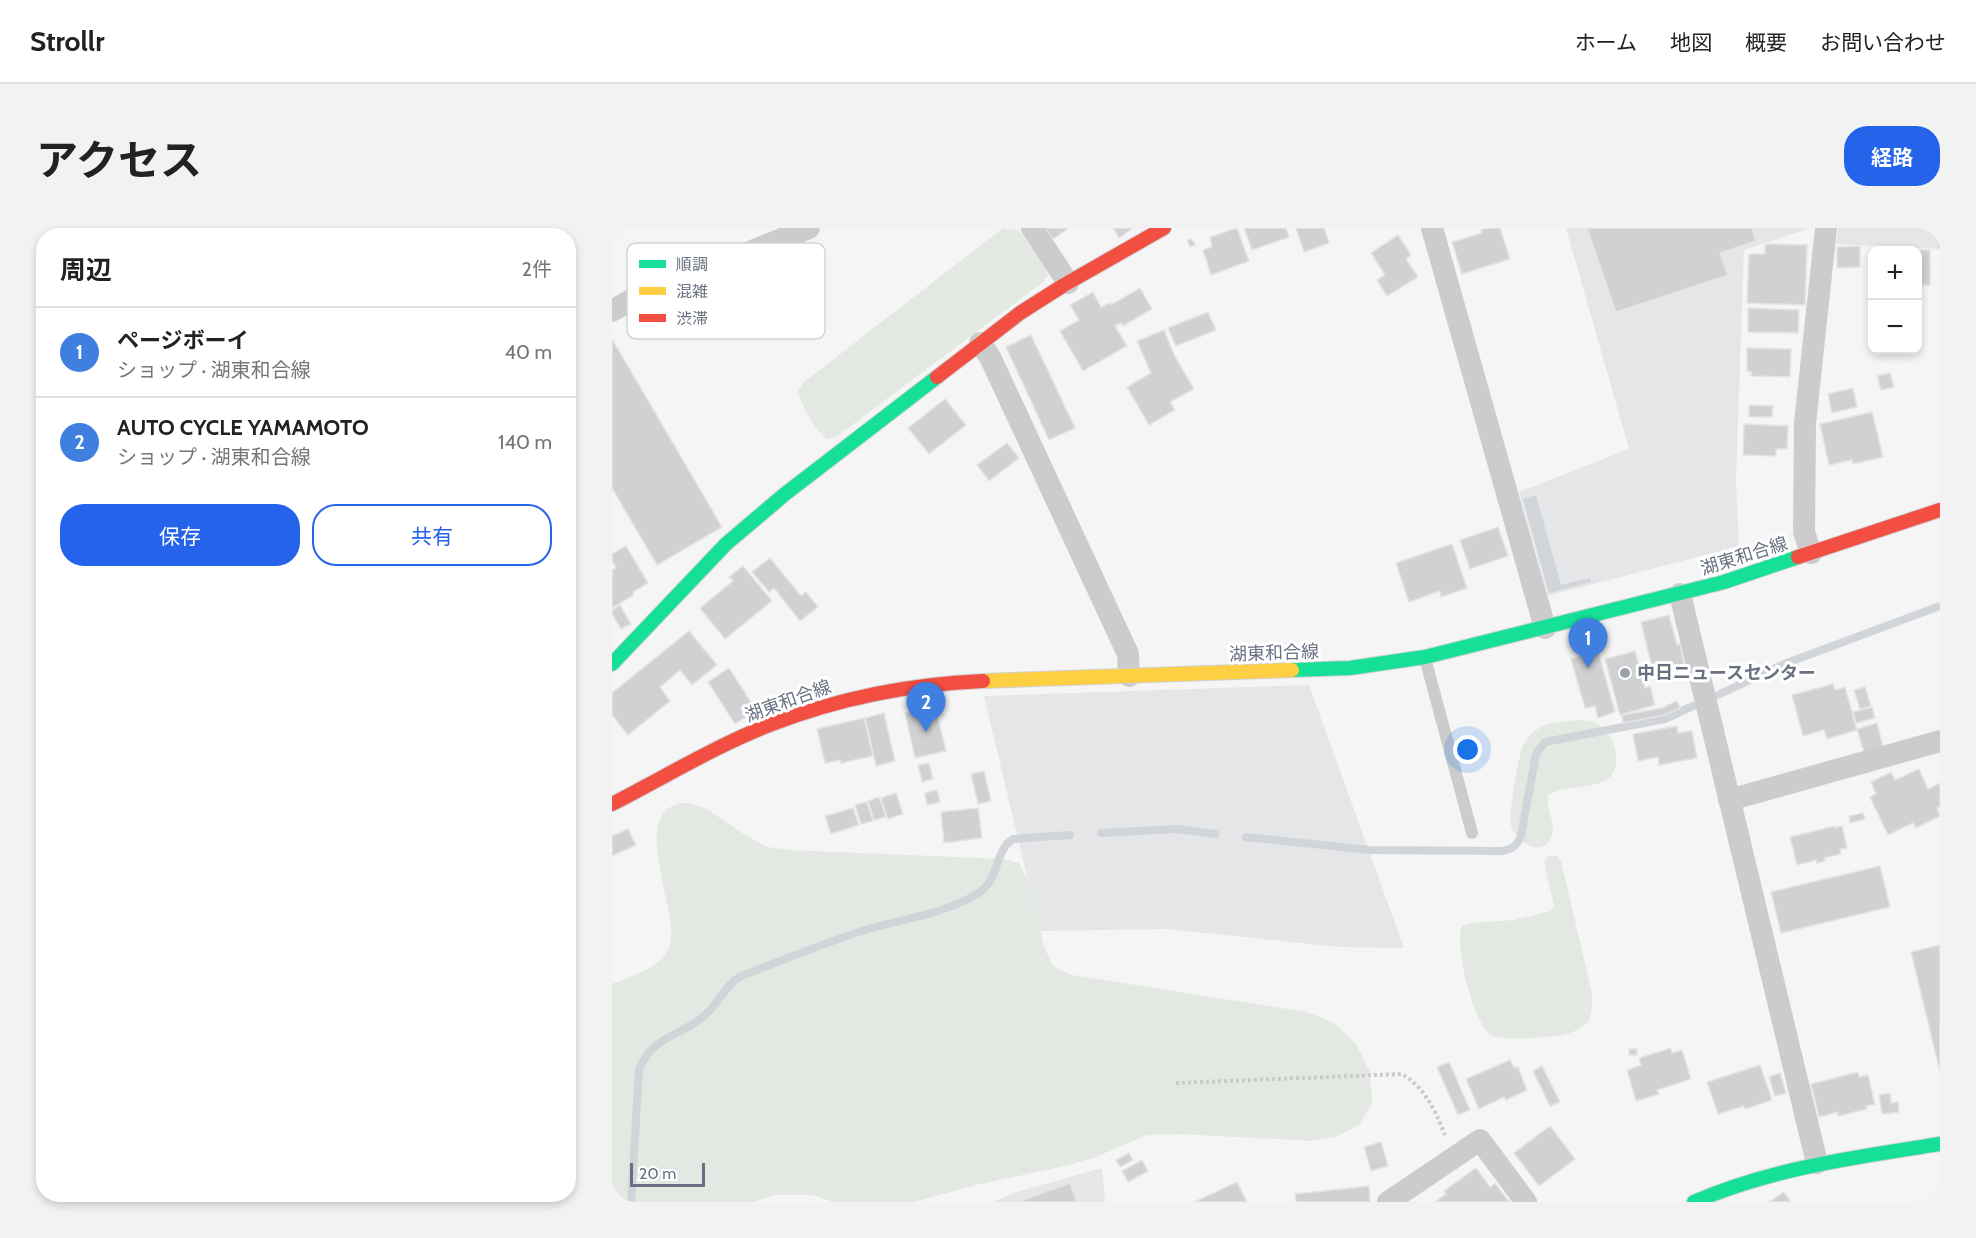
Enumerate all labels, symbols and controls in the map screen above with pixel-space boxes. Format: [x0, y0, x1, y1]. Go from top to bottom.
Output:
text: Strollr [30, 24, 104, 58]
text: ホーム [1575, 30, 1637, 55]
text: 地図 [1670, 30, 1712, 55]
text: 概要 [1745, 30, 1787, 55]
text: お問い合わせ [1820, 30, 1946, 55]
button: 経路 [1844, 126, 1940, 186]
text: アクセス [36, 134, 202, 186]
legend [627, 243, 825, 339]
map controls [1868, 246, 1922, 354]
button: + [1868, 246, 1922, 300]
text: 周辺 [60, 254, 112, 286]
text: 順調 [676, 255, 708, 274]
text: 2件 [522, 257, 552, 281]
text: 混雑 [676, 282, 708, 301]
button: − [1868, 300, 1922, 354]
text: 渋滞 [676, 309, 708, 328]
text: ページボーイ [117, 327, 249, 354]
text: 1 [76, 340, 83, 364]
text: 40 m [504, 340, 552, 364]
text: ショップ · 湖東和合線 [117, 358, 311, 382]
text: AUTO CYCLE YAMAMOTO [117, 414, 369, 441]
text: 2 [74, 430, 85, 454]
text: 140 m [498, 430, 552, 454]
text: ショップ · 湖東和合線 [117, 445, 311, 469]
button: 保存 [60, 504, 300, 566]
button: 共有 [312, 504, 552, 566]
street label: 湖東和合線 [1698, 532, 1790, 580]
pin: 1 [1568, 618, 1608, 668]
street label: 湖東和合線 [1229, 640, 1319, 666]
place label: 中日ニュースセンター [1637, 662, 1816, 684]
marker: 中日ニュースセンター [1618, 666, 1632, 680]
street label: 湖東和合線 [742, 675, 834, 727]
pin: 2 [906, 682, 946, 732]
your location [1453, 735, 1482, 764]
scale bar [630, 1160, 705, 1188]
text: 20 m [639, 1164, 676, 1183]

